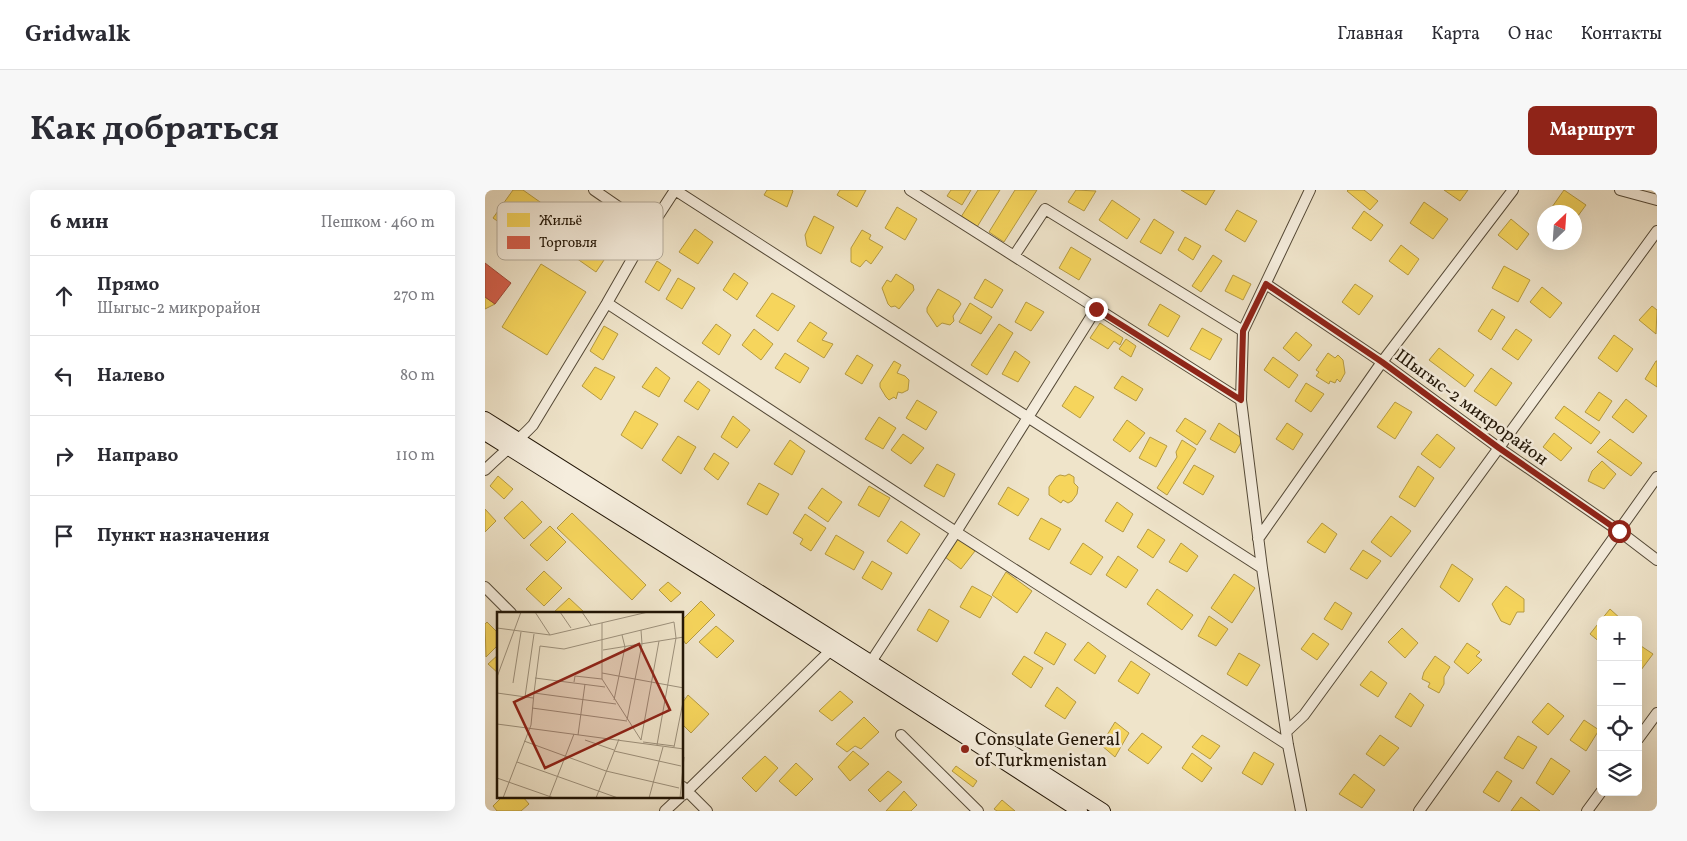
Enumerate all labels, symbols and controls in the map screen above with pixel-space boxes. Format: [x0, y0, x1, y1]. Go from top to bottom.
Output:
text: Gridwalk [25, 18, 131, 52]
text: Главная [1337, 22, 1403, 47]
text: Карта [1431, 22, 1480, 47]
text: О нас [1508, 22, 1553, 47]
text: Контакты [1581, 22, 1662, 47]
text: Как добраться [30, 106, 279, 154]
button: Маршрут [1528, 106, 1657, 155]
legend [497, 202, 663, 260]
north arrow [1537, 205, 1582, 250]
text: 6 мин [50, 208, 109, 237]
text: Пешком · 460 m [321, 212, 435, 234]
text: Жильё [539, 212, 583, 231]
text: Торговля [539, 234, 597, 253]
text: Прямо [97, 272, 159, 298]
icon: ahead [50, 282, 78, 310]
text: 270 m [393, 285, 435, 307]
text: Шыгыс-2 микрорайон [97, 298, 260, 320]
route end [1085, 298, 1108, 321]
street label: Шыгыс-2 микрорайон [1389, 344, 1553, 472]
icon: left [50, 362, 78, 390]
text: Налево [97, 363, 165, 389]
text: 80 m [400, 365, 435, 387]
icon: right [50, 442, 78, 470]
text: Направо [97, 443, 179, 469]
text: 110 m [396, 445, 435, 467]
route start [1608, 520, 1631, 543]
icon: arrive [50, 522, 78, 550]
text: Пункт назначения [97, 523, 270, 549]
inset map [497, 612, 684, 798]
map controls [1597, 616, 1642, 796]
button: + [1597, 616, 1642, 661]
button: − [1597, 661, 1642, 706]
button: locate [1597, 706, 1642, 751]
place label: Consulate General of Turkmenistan [975, 728, 1120, 774]
marker: Consulate General of Turkmenistan [959, 743, 971, 755]
button: layers [1597, 751, 1642, 796]

